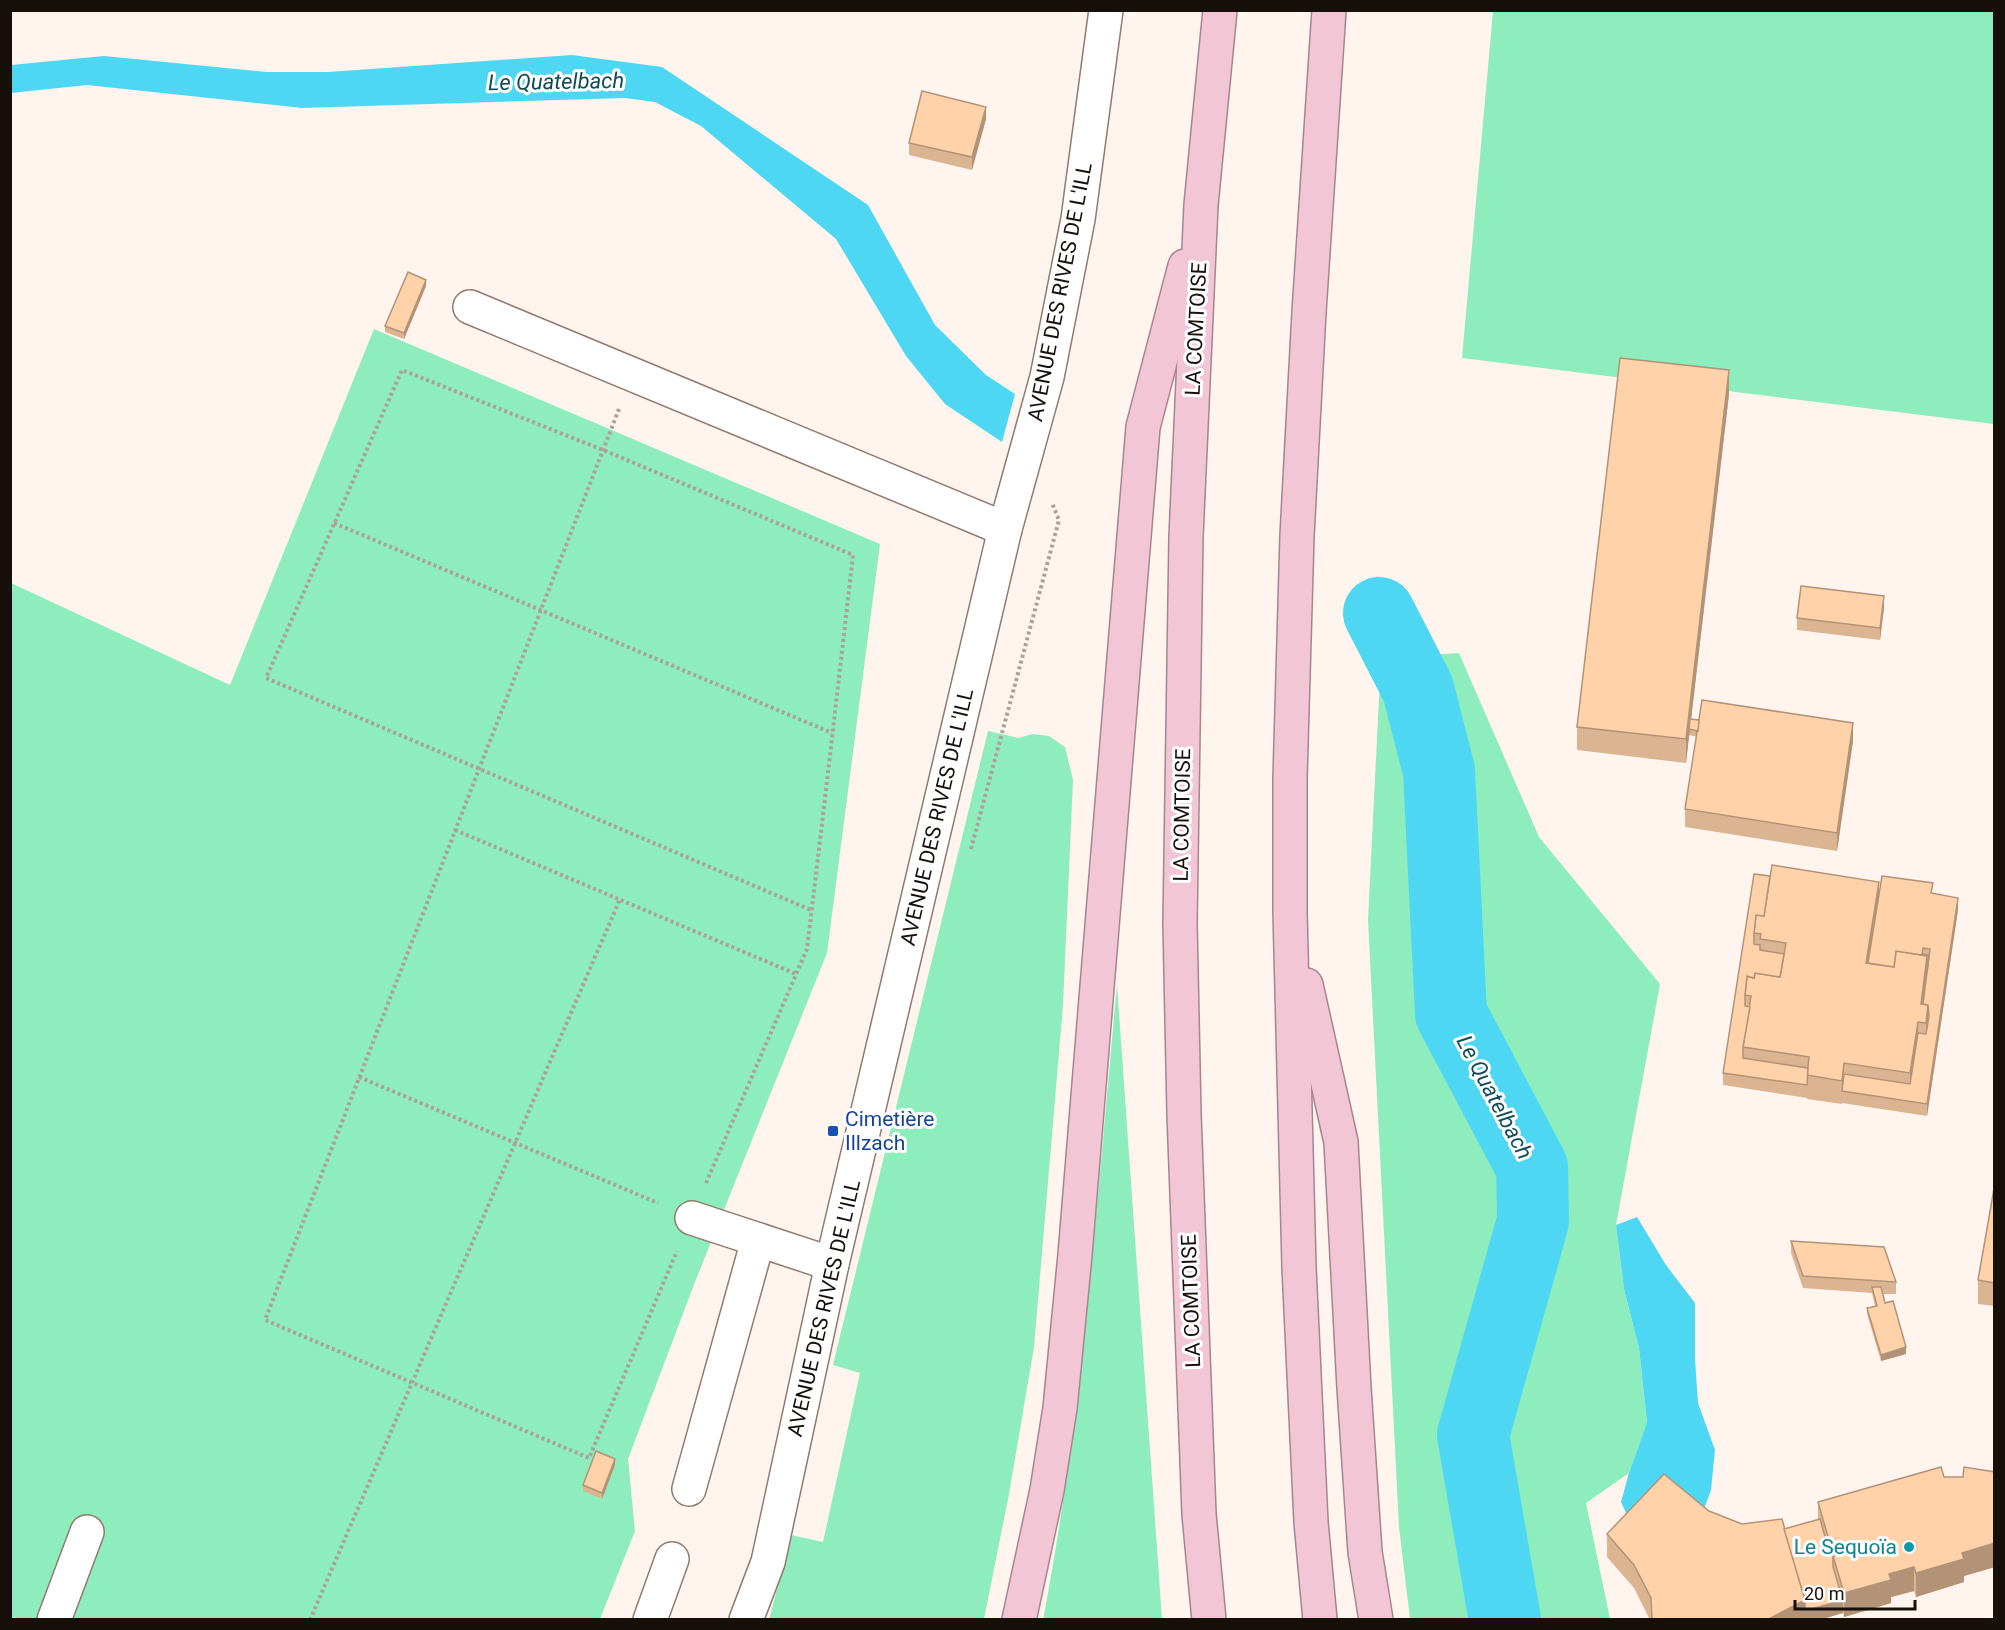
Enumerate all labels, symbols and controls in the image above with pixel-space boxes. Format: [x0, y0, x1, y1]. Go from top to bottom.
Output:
water label: Le Quatelbach [488, 68, 624, 95]
street label: AVENUE DES RIVES DE L'ILL [1023, 161, 1097, 423]
street label: LA COMTOISE [1181, 262, 1211, 396]
street label: AVENUE DES RIVES DE L'ILL [896, 686, 978, 948]
street label: LA COMTOISE [1169, 748, 1195, 882]
water label: Le Quatelbach [1452, 1031, 1538, 1163]
place label: Cimetière Illzach [845, 1107, 935, 1155]
marker: Cimetière Illzach [826, 1124, 840, 1138]
street label: AVENUE DES RIVES DE L'ILL [783, 1177, 865, 1439]
street label: LA COMTOISE [1177, 1234, 1205, 1368]
place label: Le Sequoïa [1794, 1535, 1897, 1559]
marker: Le Sequoïa [1902, 1540, 1916, 1554]
scale bar [1795, 1573, 1915, 1611]
text: 20 m [1804, 1583, 1844, 1604]

